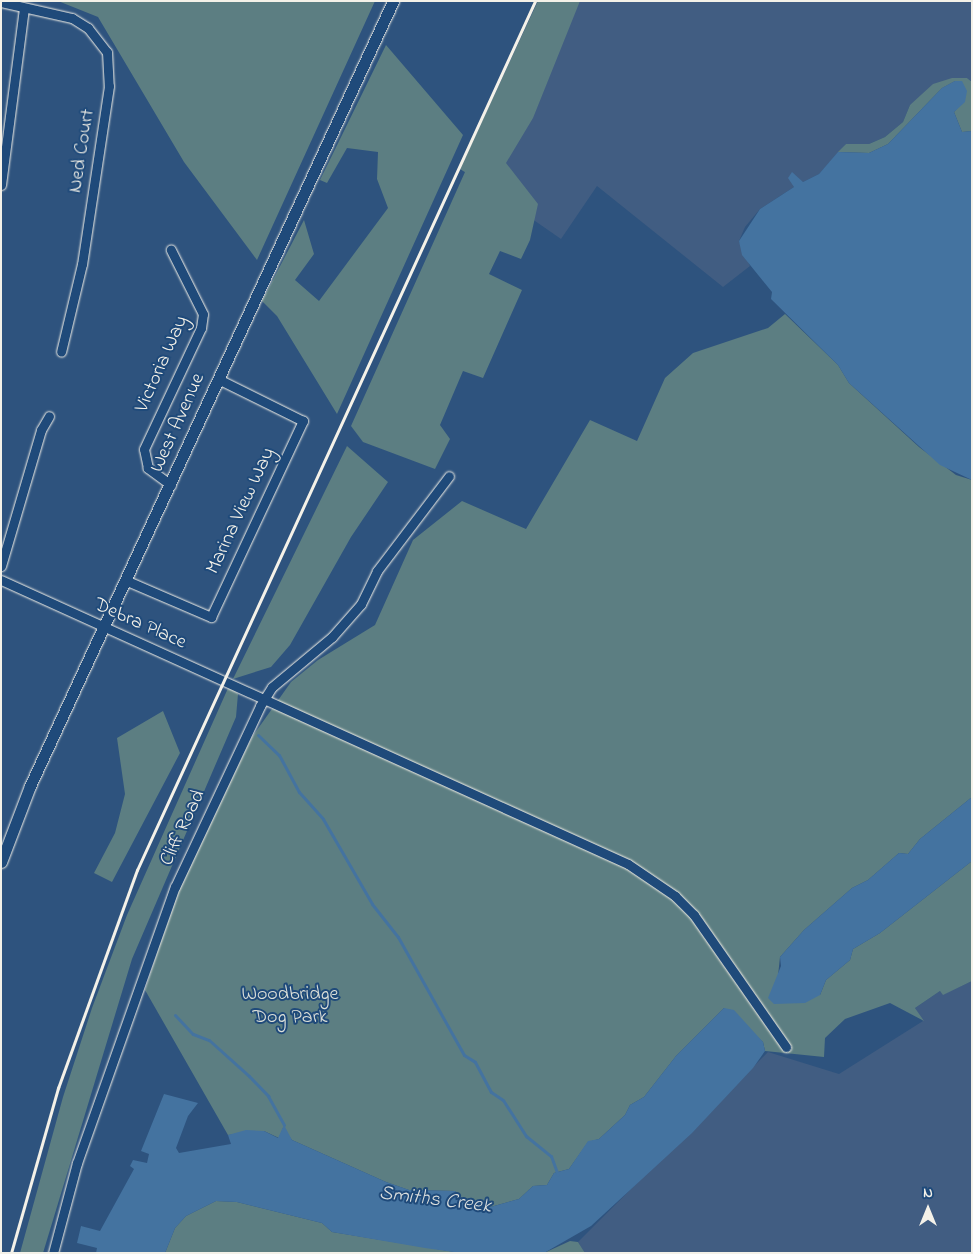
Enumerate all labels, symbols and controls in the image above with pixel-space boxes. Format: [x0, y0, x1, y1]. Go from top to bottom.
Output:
street label: Ned Court [64, 107, 100, 195]
street label: Victoria Way [130, 312, 194, 416]
street label: West Avenue [145, 370, 211, 476]
street label: Marina View Way [201, 444, 281, 578]
street label: Debra Place [90, 593, 190, 655]
street label: Cliff Road [155, 786, 211, 870]
park label: Woodbridge Dog Park [241, 983, 339, 1030]
water label: Smiths Creek [378, 1181, 492, 1219]
text: N [923, 1183, 933, 1204]
north arrow [903, 1184, 953, 1234]

